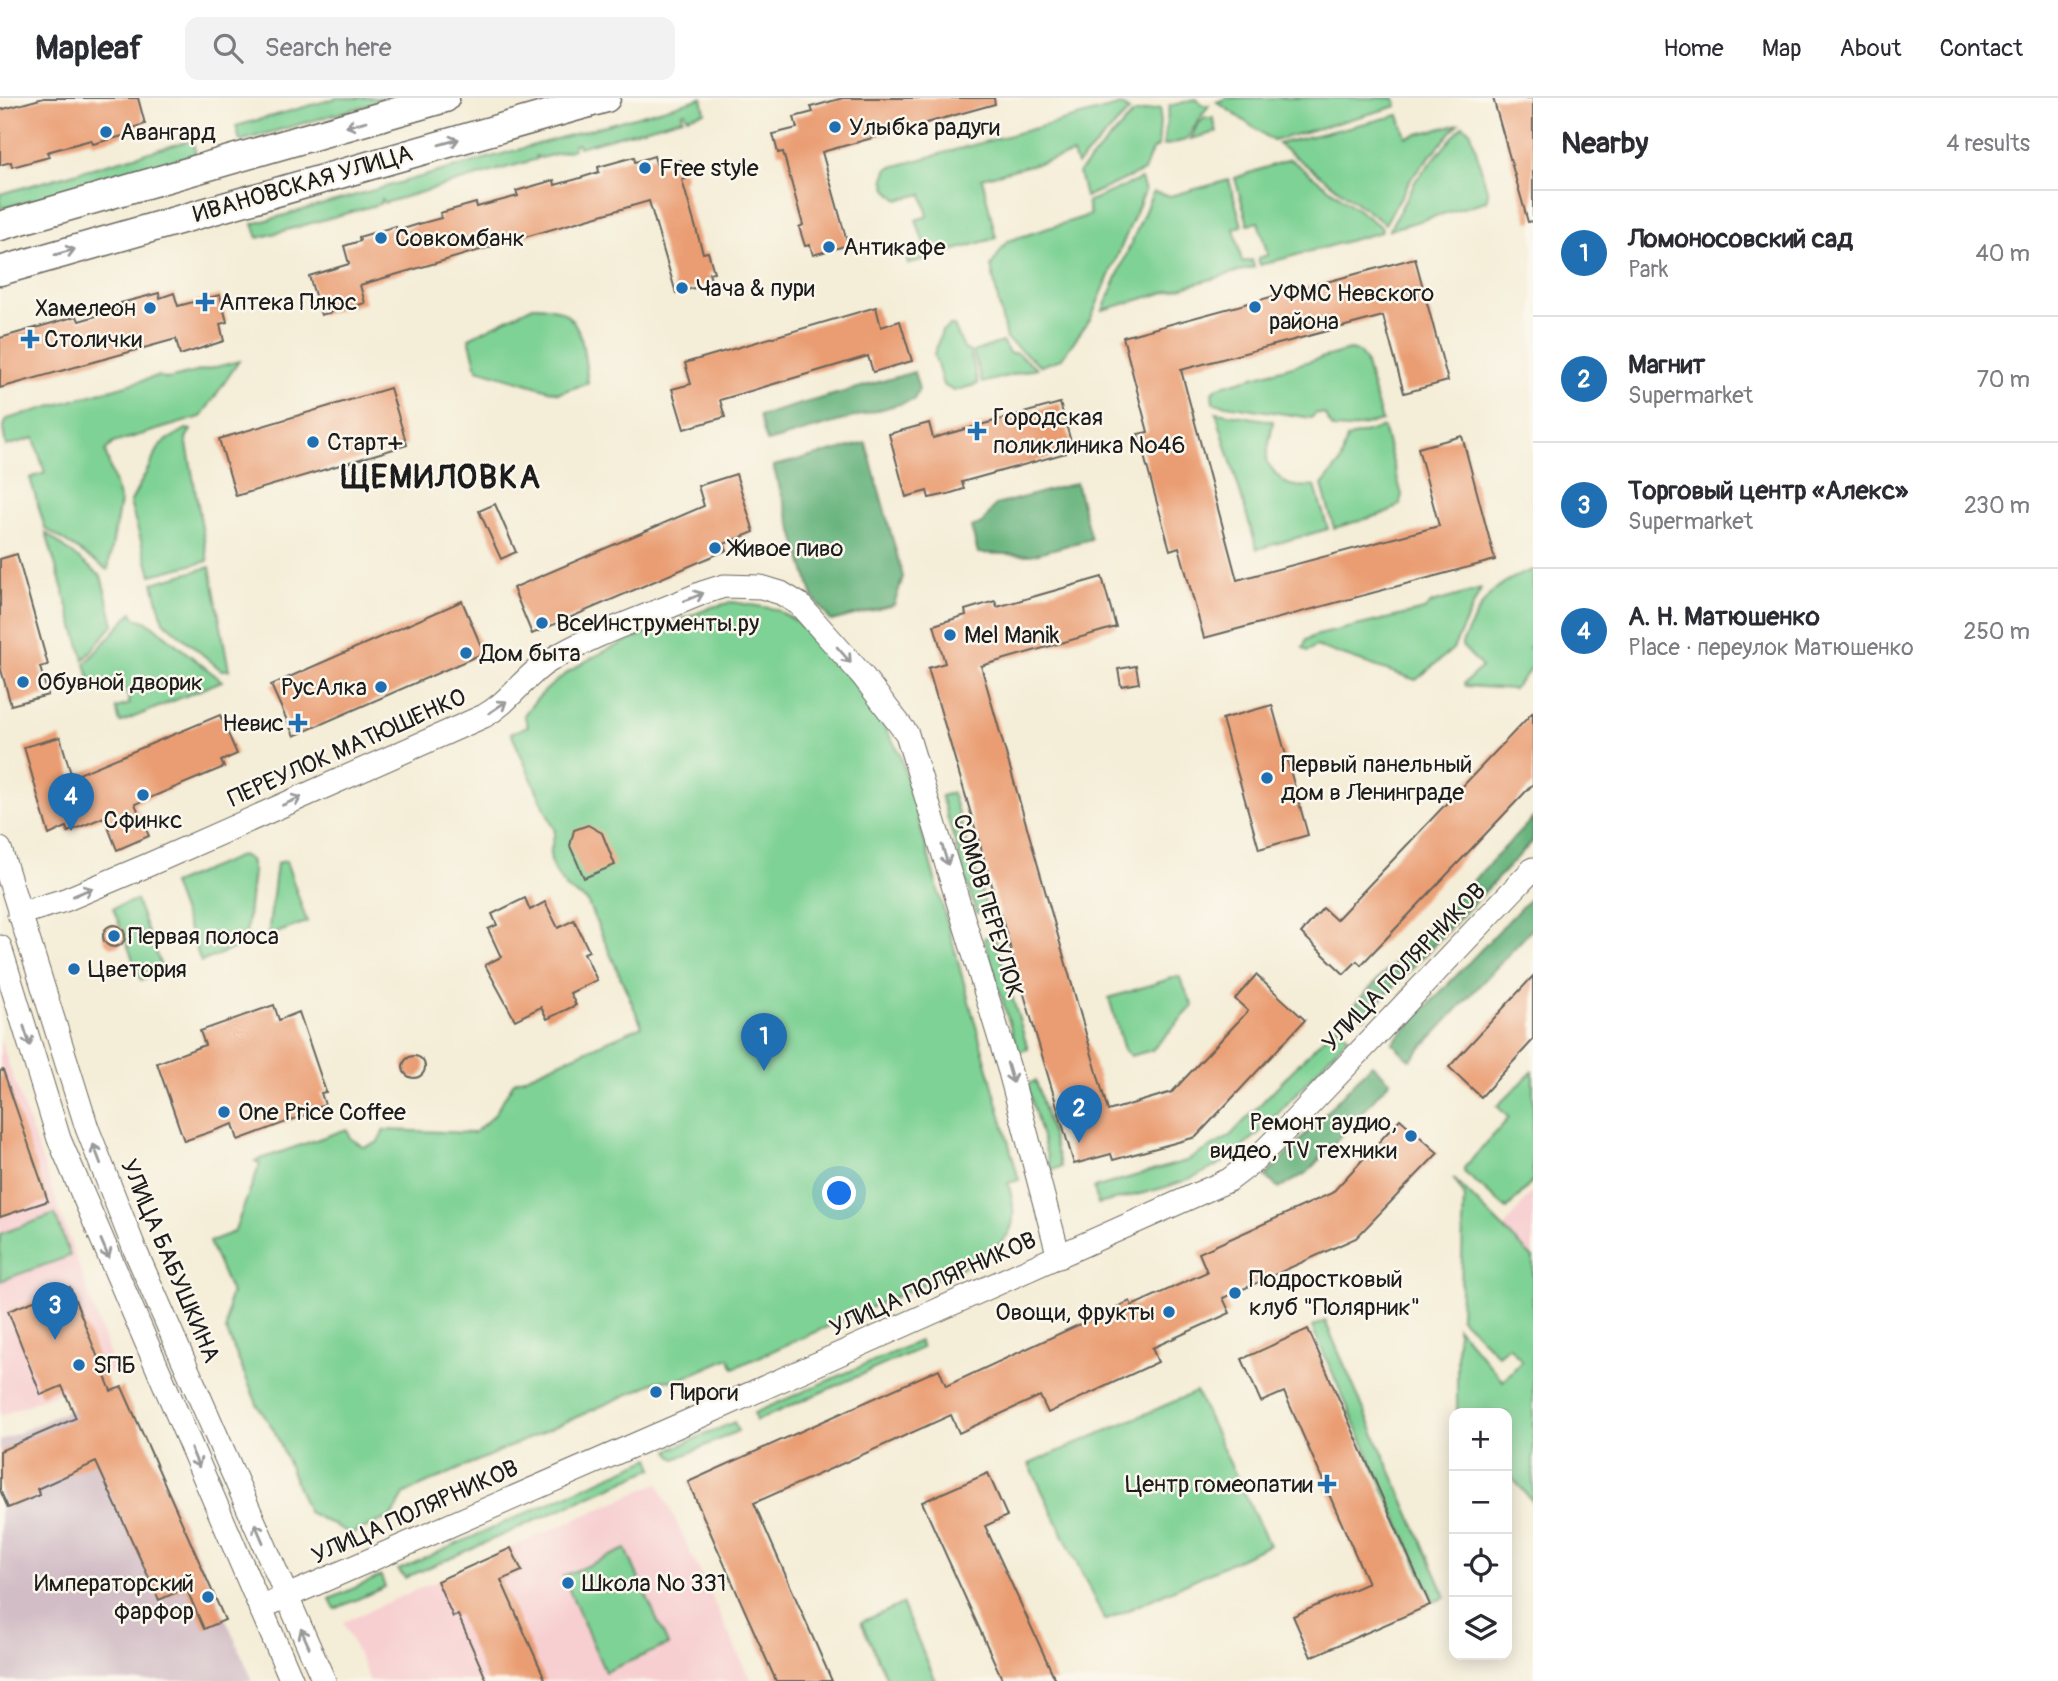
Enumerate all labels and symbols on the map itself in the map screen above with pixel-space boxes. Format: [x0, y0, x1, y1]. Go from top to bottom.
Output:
place label: Улыбка радуги [849, 113, 1000, 142]
place label: Авангард [120, 118, 216, 147]
one-way arrow [345, 118, 367, 131]
marker: Улыбка радуги [827, 119, 843, 135]
marker: Авангард [98, 124, 114, 140]
one-way arrow [438, 135, 460, 148]
street label: ИВАНОВСКАЯ УЛИЦА [190, 139, 416, 229]
place label: Free style [659, 154, 759, 183]
marker: Free style [637, 160, 653, 176]
place label: Совкомбанк [395, 224, 525, 253]
marker: Совкомбанк [373, 230, 389, 246]
place label: Антикафе [843, 233, 946, 262]
marker: Антикафе [821, 239, 837, 255]
one-way arrow [54, 244, 76, 257]
place label: Чача & пури [696, 274, 815, 303]
place label: УФМС Невского района [1269, 279, 1434, 336]
marker: Чача & пури [674, 280, 690, 296]
place label: Аптека Плюс [219, 288, 357, 317]
place label: Хамелеон [35, 294, 136, 323]
marker: Аптека Плюс [197, 294, 213, 310]
marker: УФМС Невского района [1247, 299, 1263, 315]
marker: Хамелеон [142, 300, 158, 316]
place label: Столички [44, 325, 143, 354]
marker: Столички [22, 331, 38, 347]
place label: Городская поликлиника №46 [993, 403, 1186, 460]
marker: Городская поликлиника №46 [967, 421, 987, 441]
place label: Старт+ [327, 428, 403, 457]
marker: Старт+ [305, 434, 321, 450]
district label: ЩЕМИЛОВКА [340, 458, 542, 498]
place label: Живое пиво [725, 534, 844, 563]
marker: Живое пиво [707, 540, 723, 556]
one-way arrow [683, 589, 704, 602]
place label: ВсеИнструменты.ру [556, 609, 759, 638]
marker: ВсеИнструменты.ру [534, 615, 550, 631]
place label: Mel Manik [964, 621, 1060, 650]
marker: Mel Manik [942, 627, 958, 643]
place label: Дом быта [479, 639, 581, 668]
marker: Дом быта [458, 645, 474, 661]
one-way arrow [836, 646, 853, 663]
place label: Обувной дворик [37, 668, 203, 697]
place label: РусАлка [281, 673, 367, 702]
marker: Обувной дворик [15, 674, 31, 690]
marker: РусАлка [373, 679, 389, 695]
street label: ПЕРЕУЛОК МАТЮШЕНКО [223, 682, 471, 814]
one-way arrow [488, 700, 507, 714]
place label: Невис [222, 709, 284, 738]
marker: Невис [290, 715, 306, 731]
place label: Первый панельный дом в Ленинграде [1281, 750, 1472, 807]
marker: Первый панельный дом в Ленинграде [1259, 770, 1275, 786]
pin: 4 [48, 773, 94, 831]
marker: Сфинкс [135, 787, 151, 803]
one-way arrow [281, 794, 302, 807]
place label: Сфинкс [104, 806, 182, 835]
street label: СОМОВ ПЕРЕУЛОК [946, 811, 1030, 1001]
one-way arrow [940, 844, 953, 866]
street label: УЛИЦА ПОЛЯРНИКОВ [1316, 877, 1492, 1057]
one-way arrow [72, 885, 94, 898]
place label: Первая полоса [128, 922, 279, 951]
marker: Первая полоса [106, 928, 122, 944]
place label: Цветория [88, 955, 187, 984]
marker: Цветория [66, 961, 82, 977]
pin: 1 [741, 1013, 787, 1071]
one-way arrow [22, 1024, 34, 1046]
one-way arrow [1004, 1061, 1017, 1084]
pin: 2 [1056, 1085, 1102, 1143]
place label: One Price Coffee [238, 1098, 406, 1127]
marker: One Price Coffee [216, 1104, 232, 1120]
place label: Ремонт аудио, видео, TV техники [1210, 1108, 1397, 1165]
marker: Ремонт аудио, видео, TV техники [1403, 1128, 1419, 1144]
one-way arrow [89, 1144, 102, 1166]
street label: УЛИЦА БАБУШКИНА [114, 1155, 226, 1367]
your location [822, 1176, 856, 1210]
street label: УЛИЦА ПОЛЯРНИКОВ [825, 1225, 1041, 1343]
one-way arrow [99, 1238, 112, 1259]
place label: Подростковый клуб "Полярник" [1249, 1265, 1420, 1322]
pin: 3 [32, 1282, 78, 1340]
marker: Подростковый клуб "Полярник" [1227, 1285, 1243, 1301]
place label: Овощи, фрукты [995, 1298, 1155, 1327]
marker: Овощи, фрукты [1161, 1304, 1177, 1320]
place label: SПБ [93, 1351, 136, 1380]
marker: SПБ [71, 1357, 87, 1373]
place label: Пироги [670, 1378, 738, 1407]
marker: Пироги [648, 1384, 664, 1400]
one-way arrow [189, 1447, 202, 1468]
street label: УЛИЦА ПОЛЯРНИКОВ [307, 1453, 523, 1571]
place label: Центр гомеопатии [1125, 1470, 1313, 1499]
marker: Центр гомеопатии [1319, 1476, 1335, 1492]
one-way arrow [252, 1523, 265, 1544]
place label: Императорский фарфор [34, 1569, 194, 1626]
place label: Школа № 331 [582, 1569, 726, 1598]
marker: Школа № 331 [560, 1575, 576, 1591]
marker: Императорский фарфор [200, 1589, 216, 1605]
one-way arrow [298, 1628, 311, 1650]

